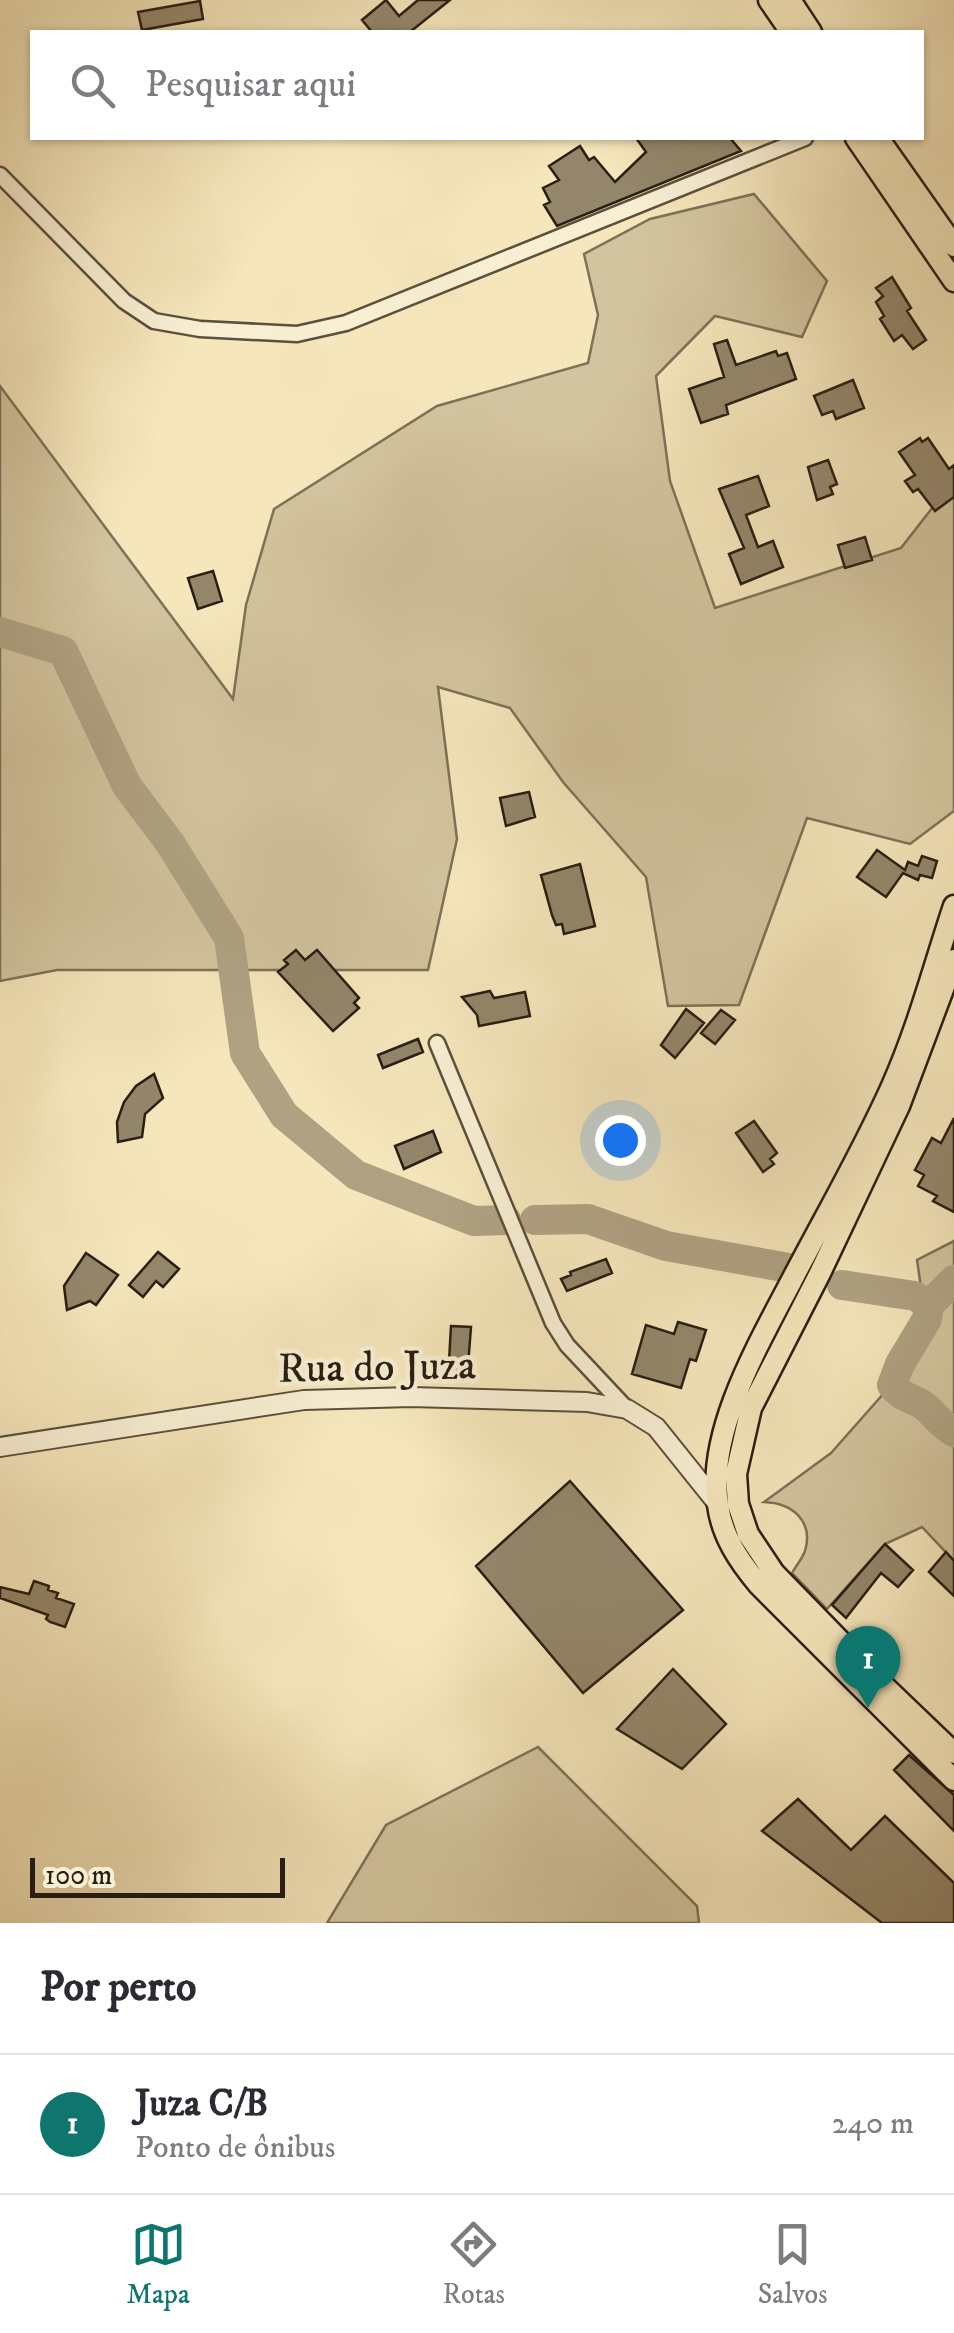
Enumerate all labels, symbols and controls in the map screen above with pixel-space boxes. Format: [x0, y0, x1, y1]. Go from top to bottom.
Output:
search box [30, 30, 924, 140]
icon: search [65, 58, 120, 113]
text: Pesquisar aqui [145, 61, 356, 109]
your location [595, 1115, 646, 1166]
street label: Rua do Juza [278, 1340, 476, 1396]
pin: 1 [836, 1626, 900, 1708]
scale bar [30, 1853, 285, 1898]
text: 100 m [45, 1858, 112, 1893]
text: Por perto [40, 1962, 197, 2014]
text: Juza C/B [135, 2080, 268, 2128]
text: 1 [67, 2104, 78, 2144]
text: 240 m [832, 2104, 914, 2144]
text: Ponto de ônibus [135, 2128, 336, 2168]
tab: Mapa [126, 2217, 190, 2312]
tab: Rotas [443, 2217, 505, 2312]
tab: Salvos [758, 2217, 828, 2312]

